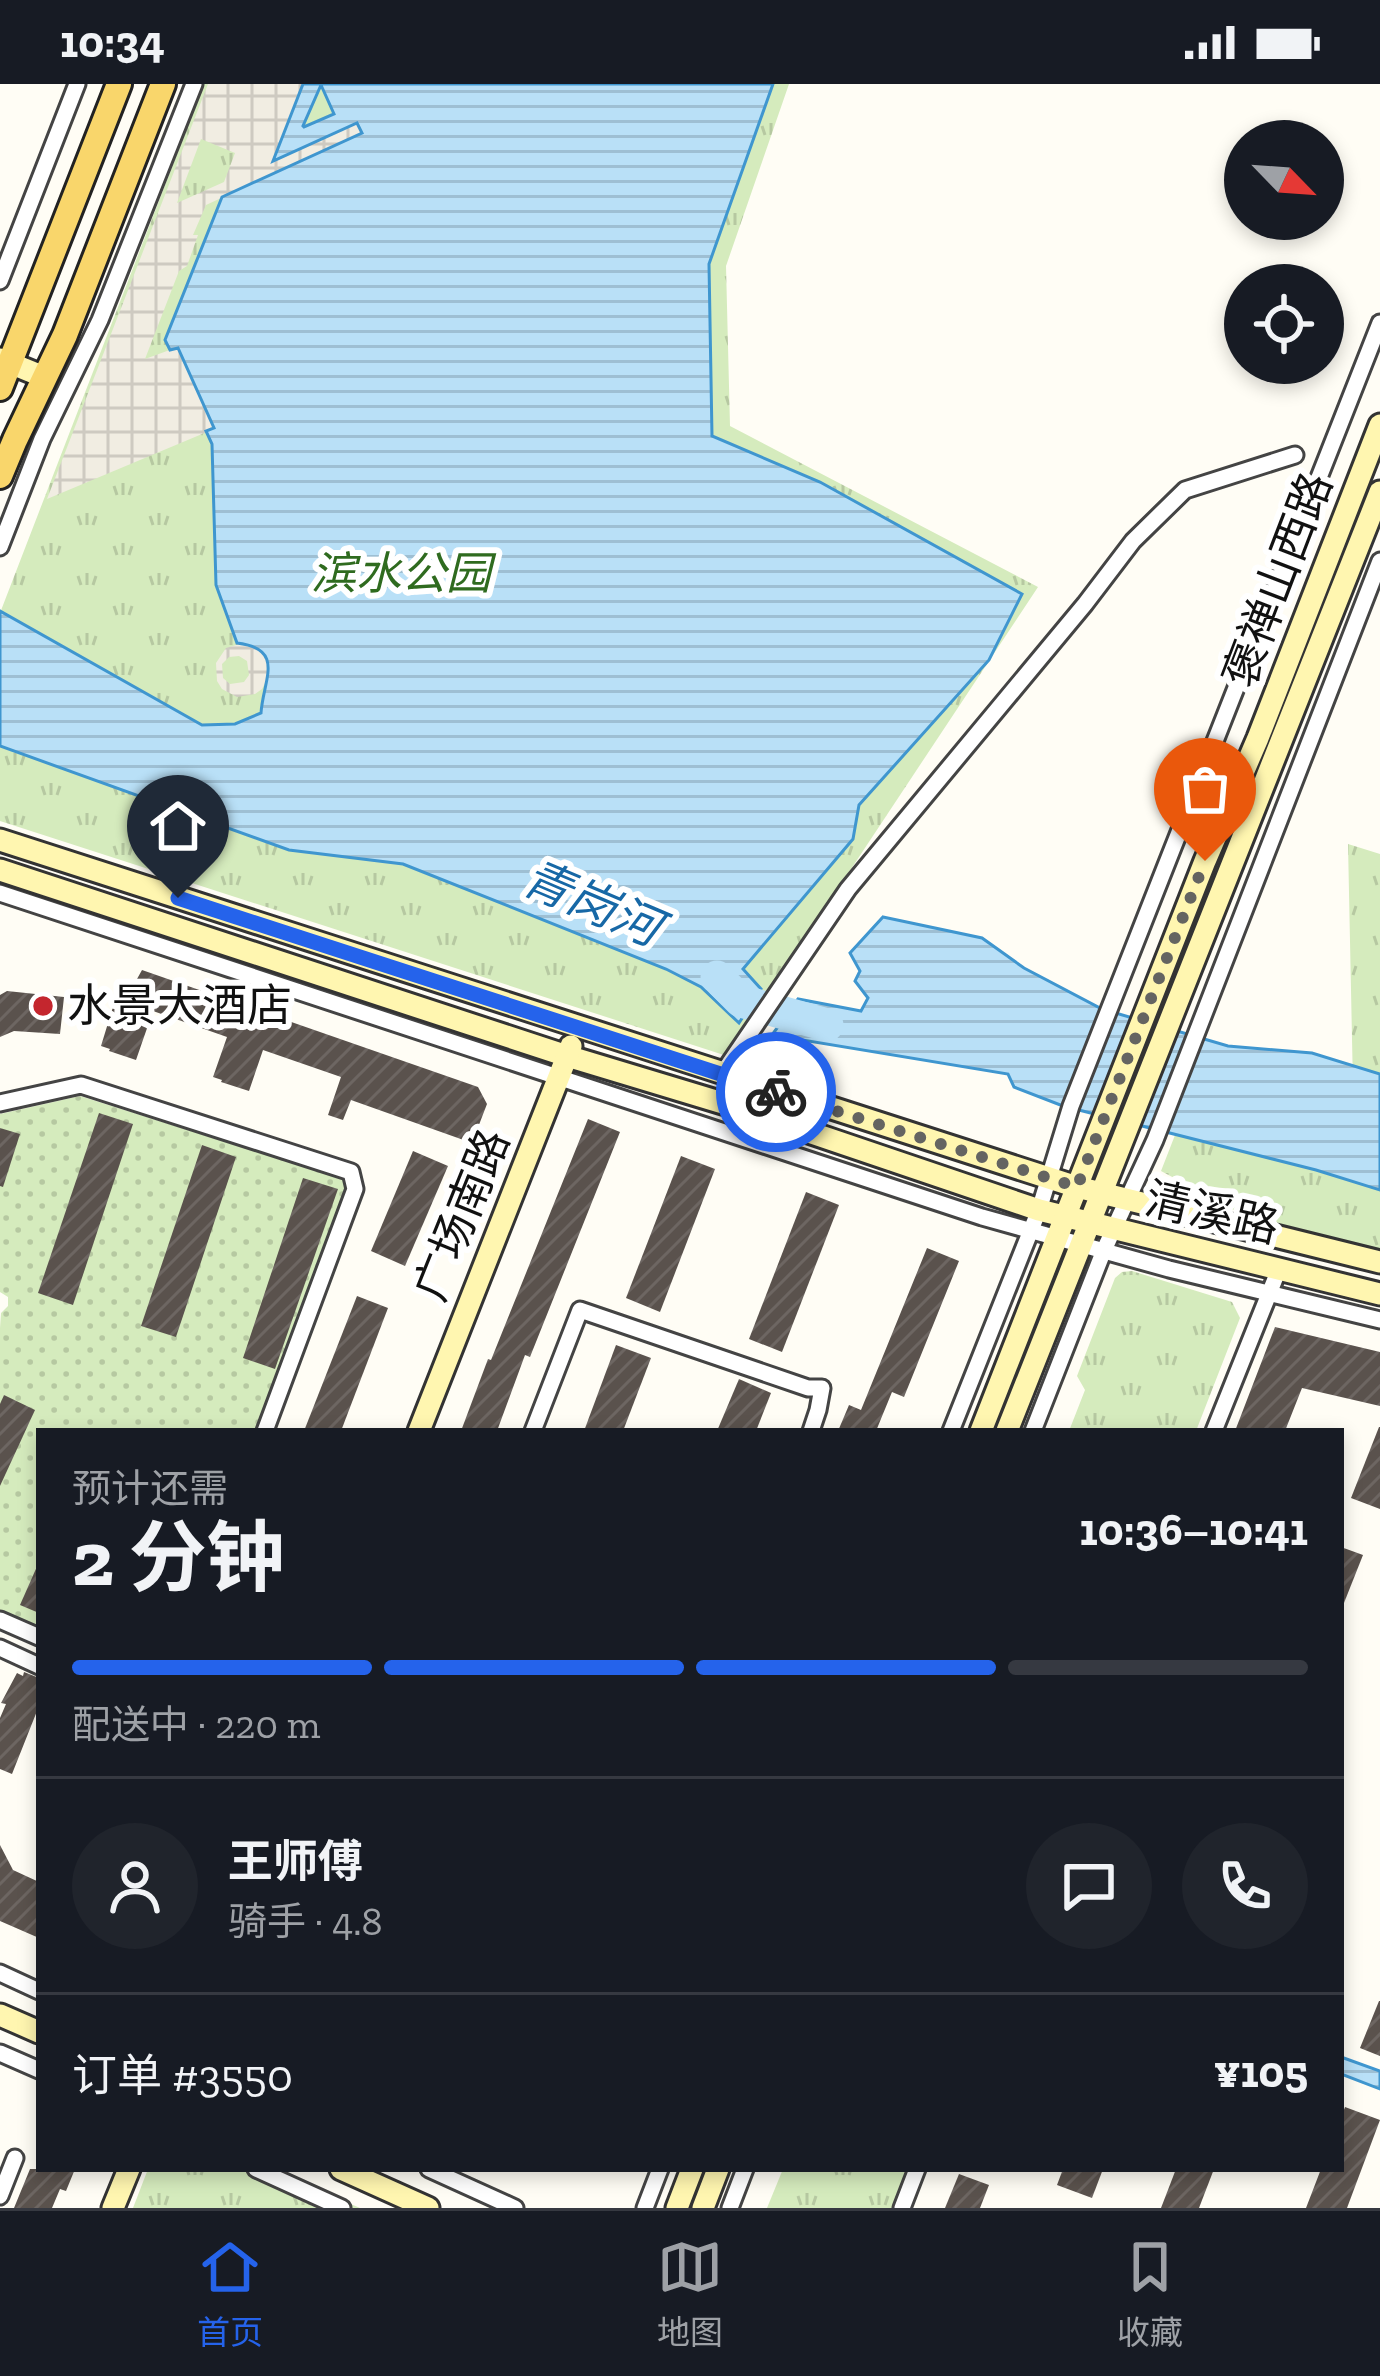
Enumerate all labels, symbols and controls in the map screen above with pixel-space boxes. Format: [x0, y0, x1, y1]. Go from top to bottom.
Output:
text: 10:34 [60, 15, 165, 69]
north arrow [1224, 120, 1344, 240]
map controls [1224, 120, 1344, 384]
button: locate [1224, 264, 1344, 384]
street label: 褒禅山西路 [1212, 465, 1344, 695]
park label: 滨水公园 [311, 547, 497, 601]
pin [1154, 738, 1256, 861]
icon: bag [1172, 756, 1238, 822]
pin [127, 775, 229, 898]
icon: home [145, 793, 211, 859]
water label: 青岗河 [515, 849, 677, 960]
place label: 水景大酒店 [67, 979, 292, 1033]
marker: 水景大酒店 [30, 993, 56, 1019]
courier [716, 1032, 836, 1152]
icon: bike [743, 1059, 809, 1125]
street label: 广场南路 [403, 1121, 521, 1309]
street label: 清溪路 [1140, 1172, 1284, 1254]
text: 预计还需 [72, 1465, 228, 1512]
text: 10:36–10:41 [1079, 1503, 1308, 1557]
text: 2 分钟 [72, 1511, 284, 1605]
text: 配送中 · 220 m [72, 1701, 320, 1748]
button: person [72, 1823, 198, 1949]
button: chat [1026, 1823, 1152, 1949]
button: phone [1182, 1823, 1308, 1949]
text: 王师傅 [228, 1835, 363, 1889]
text: 骑手 · 4.8 [228, 1898, 382, 1945]
text: ¥105 [1214, 2045, 1308, 2099]
text: 订单 #3550 [72, 2049, 293, 2103]
tab: 首页 [197, 2234, 263, 2354]
tab: 地图 [657, 2234, 723, 2354]
tab: 收藏 [1117, 2234, 1183, 2354]

